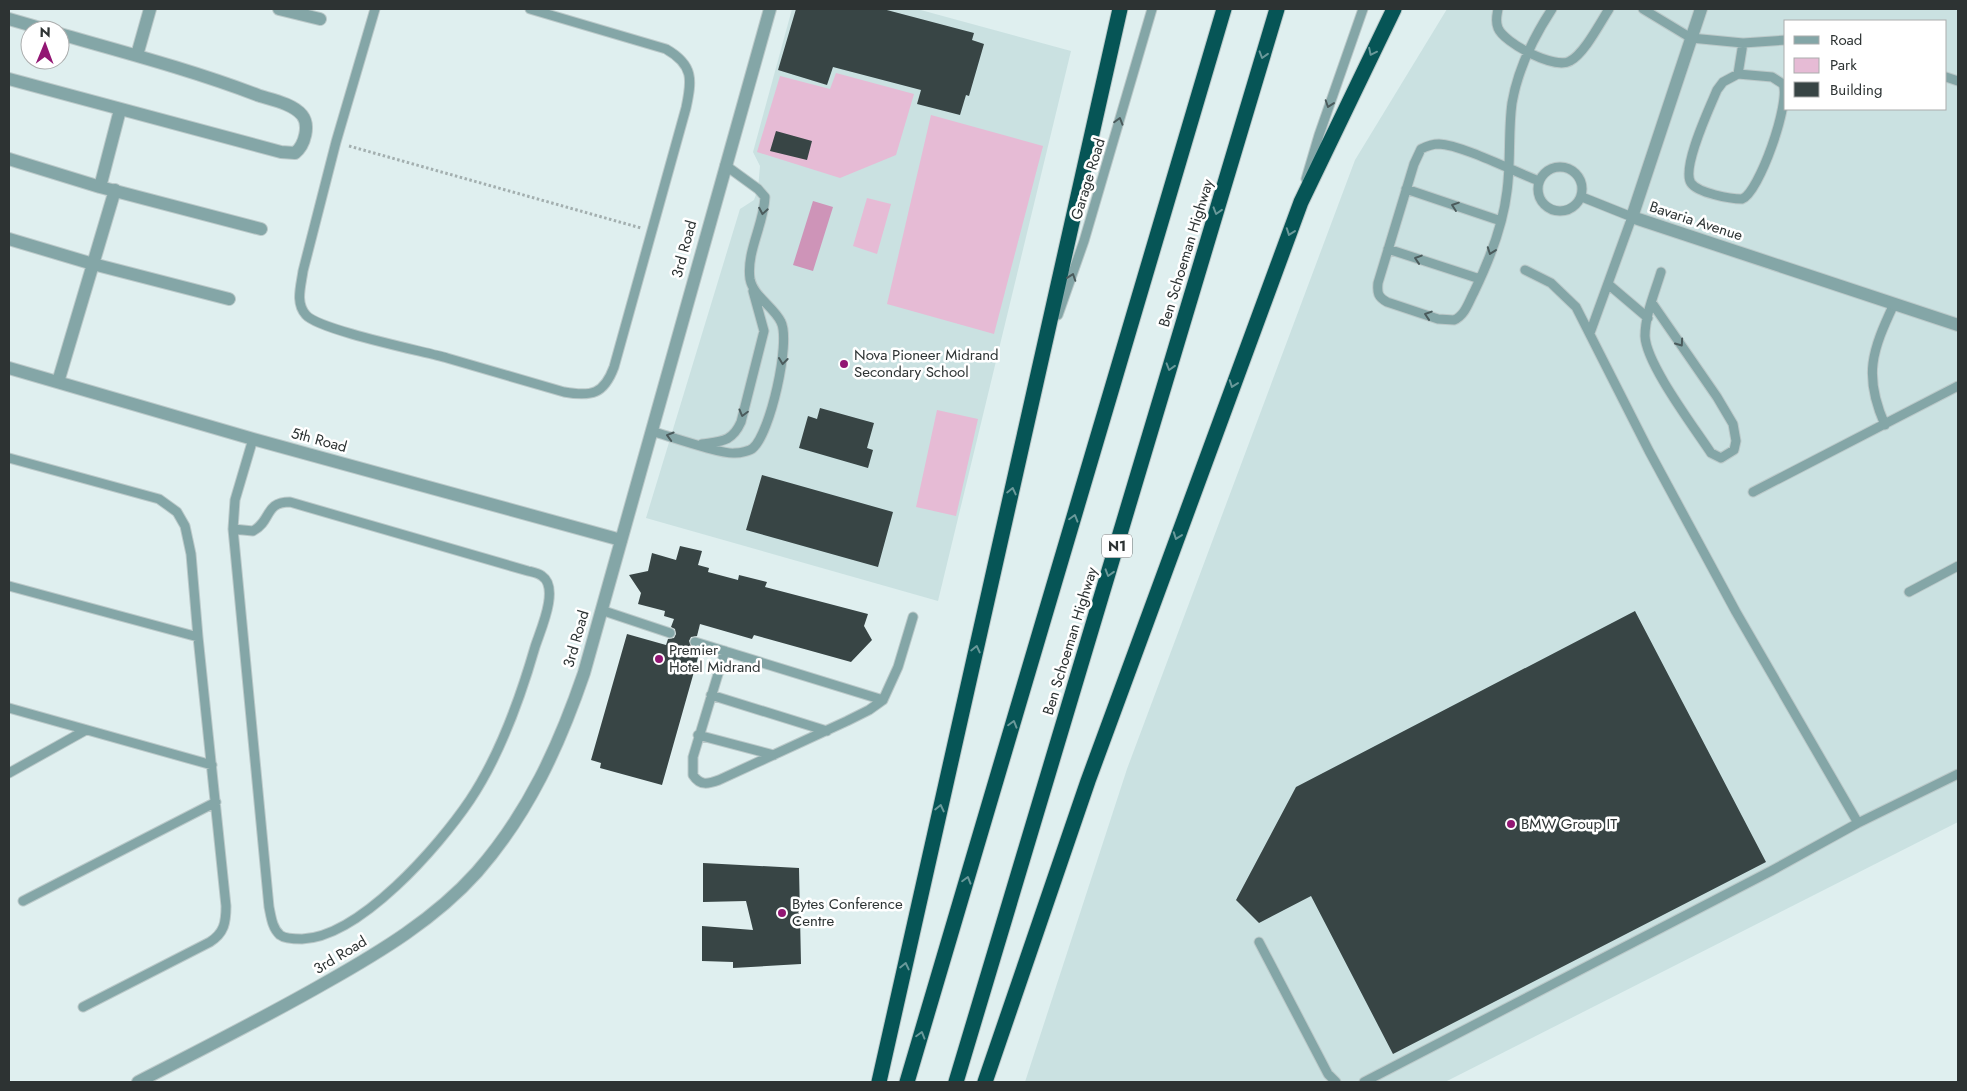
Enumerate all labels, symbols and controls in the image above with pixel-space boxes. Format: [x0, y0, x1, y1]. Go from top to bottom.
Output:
north arrow [20, 20, 70, 70]
legend [1784, 20, 1947, 110]
text: N [39, 22, 51, 42]
text: Road [1830, 29, 1862, 51]
one-way arrow [1368, 47, 1378, 56]
one-way arrow [1259, 51, 1269, 59]
text: Park [1830, 54, 1857, 76]
text: Building [1830, 79, 1882, 101]
one-way arrow [1325, 100, 1335, 108]
one-way arrow [1114, 118, 1124, 126]
street label: Garage Road [1065, 135, 1111, 223]
street label: Ben Schoeman Highway [1153, 176, 1219, 330]
street label: Bavaria Avenue [1647, 196, 1746, 247]
one-way arrow [1452, 201, 1460, 211]
one-way arrow [1212, 207, 1222, 215]
one-way arrow [758, 208, 769, 216]
street label: 3rd Road [666, 218, 702, 280]
one-way arrow [1286, 227, 1296, 235]
one-way arrow [1487, 246, 1497, 255]
one-way arrow [1414, 254, 1422, 264]
one-way arrow [1066, 273, 1076, 281]
one-way arrow [1425, 311, 1433, 321]
one-way arrow [1674, 337, 1683, 347]
place label: Nova Pioneer Midrand Secondary School [854, 344, 999, 383]
one-way arrow [778, 357, 789, 365]
marker: Nova Pioneer Midrand Secondary School [838, 358, 850, 370]
one-way arrow [1166, 362, 1176, 371]
one-way arrow [1229, 379, 1239, 388]
one-way arrow [738, 408, 749, 417]
street label: 5th Road [289, 422, 349, 458]
one-way arrow [666, 432, 674, 442]
one-way arrow [1006, 486, 1017, 495]
one-way arrow [1068, 514, 1078, 522]
one-way arrow [1173, 532, 1183, 540]
road number: N1 [1102, 534, 1132, 558]
street label: Ben Schoeman Highway [1037, 564, 1103, 718]
one-way arrow [1104, 568, 1114, 577]
street label: 3rd Road [557, 608, 595, 670]
place label: Premier Hotel Midrand [669, 639, 761, 678]
one-way arrow [970, 645, 981, 654]
marker: Premier Hotel Midrand [653, 653, 665, 665]
one-way arrow [1007, 720, 1017, 728]
one-way arrow [934, 803, 945, 812]
place label: BMW Group IT [1521, 813, 1617, 835]
marker: BMW Group IT [1505, 818, 1517, 830]
one-way arrow [961, 876, 971, 884]
place label: Bytes Conference Centre [792, 893, 903, 932]
marker: Bytes Conference Centre [776, 907, 788, 919]
street label: 3rd Road [309, 930, 371, 980]
one-way arrow [899, 962, 910, 971]
one-way arrow [915, 1032, 925, 1040]

